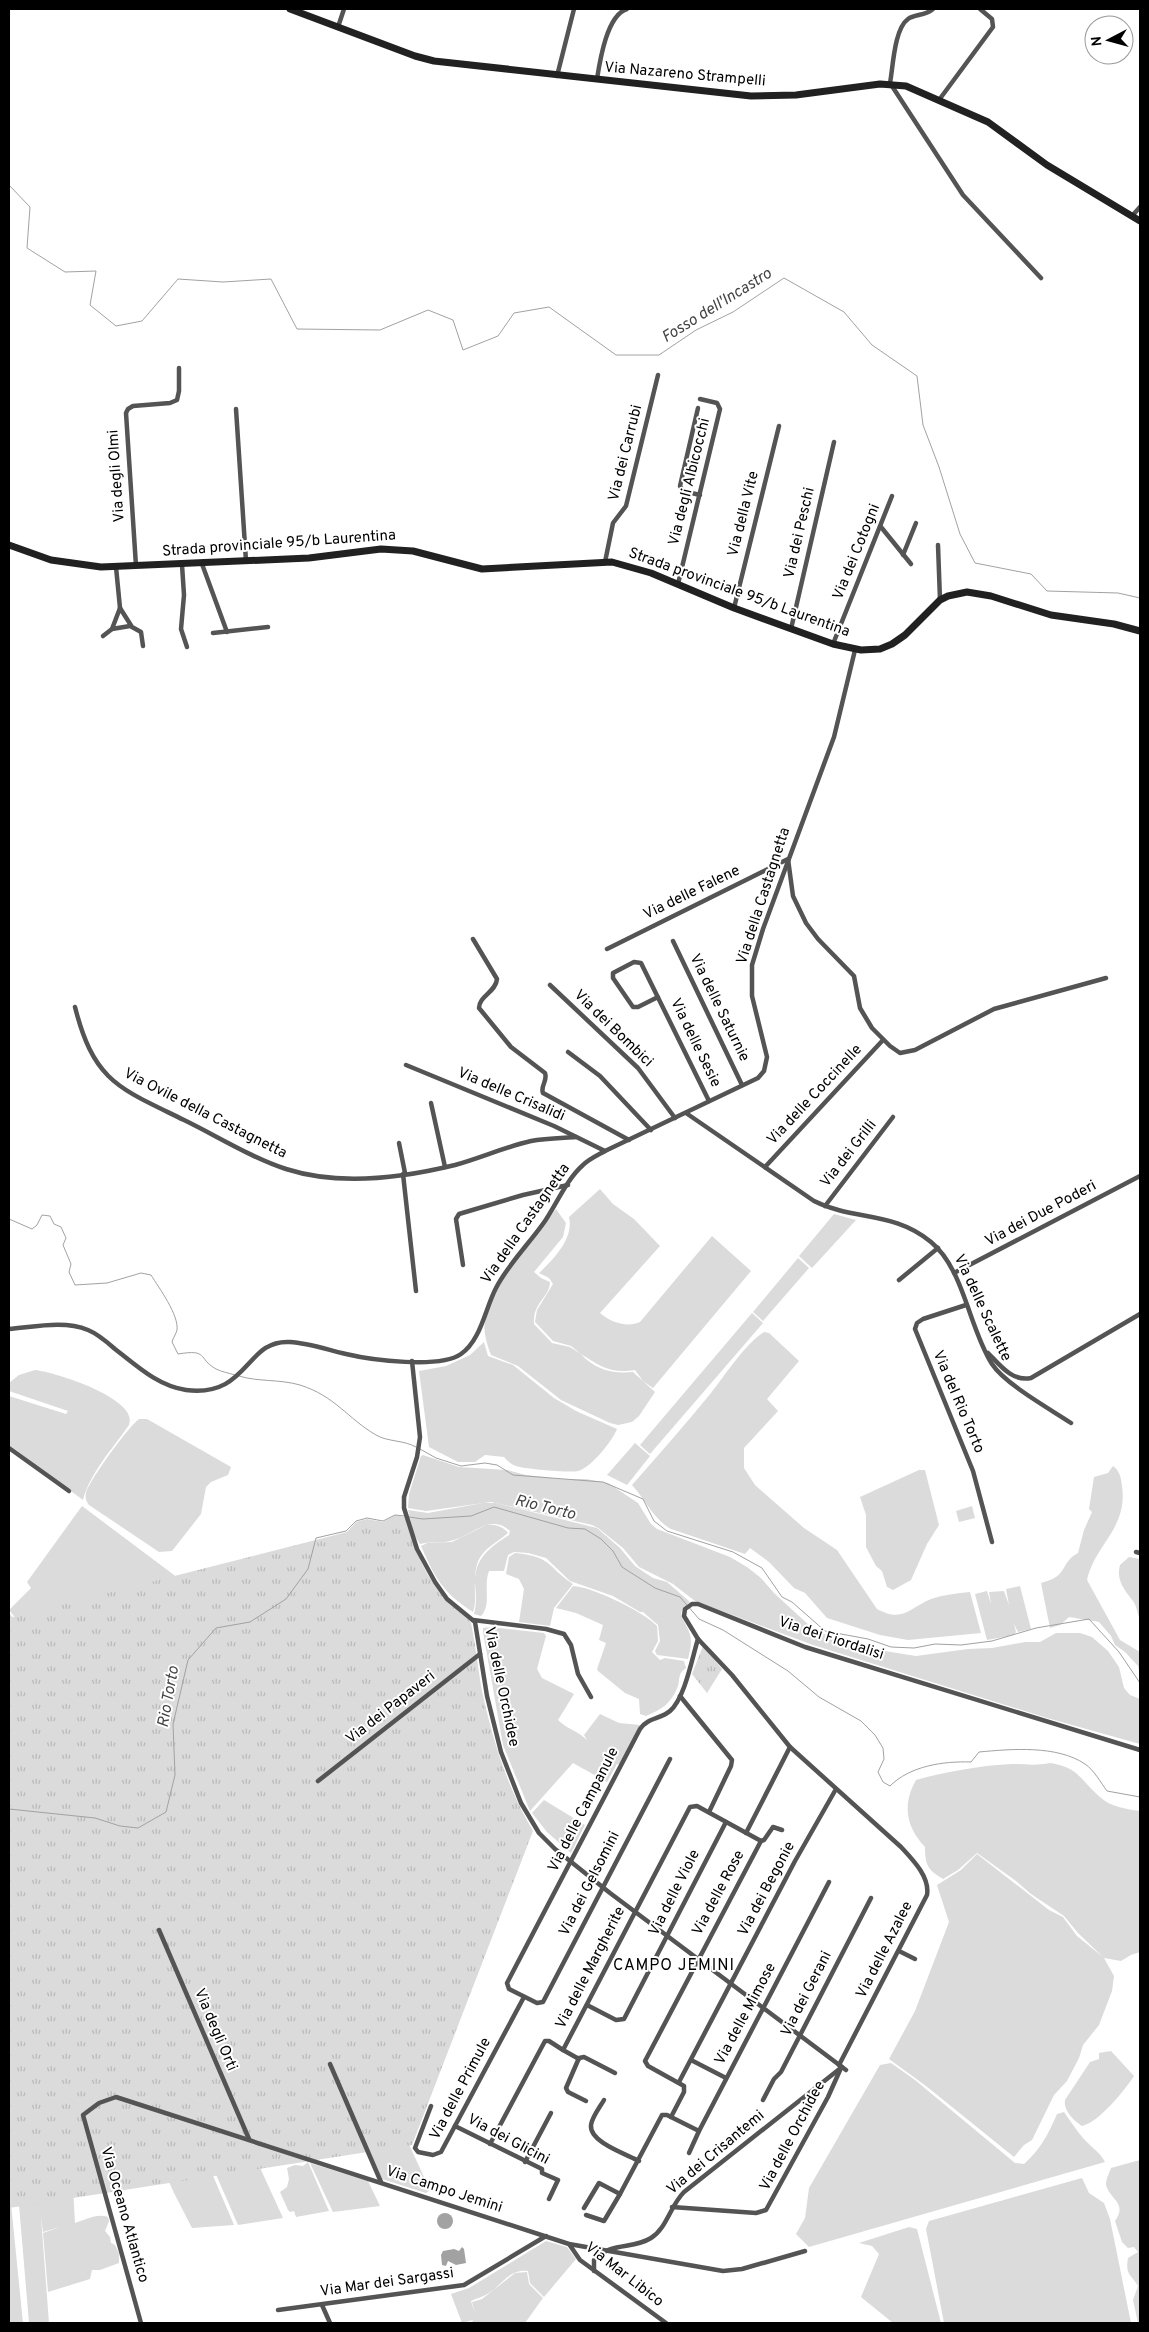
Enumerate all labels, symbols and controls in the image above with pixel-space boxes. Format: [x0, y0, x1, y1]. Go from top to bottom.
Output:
north arrow [1084, 15, 1134, 65]
text: N [1089, 35, 1107, 47]
street label: Via Nazareno Strampelli [604, 58, 766, 92]
water label: Fosso dell'Incastro [658, 264, 776, 348]
street label: Via dei Carrubi [605, 403, 647, 503]
street label: Via degli Albicocchi [665, 416, 715, 548]
street label: Via degli Olmi [104, 429, 130, 523]
street label: Via della Vite [724, 469, 764, 559]
street label: Via dei Peschi [780, 486, 820, 580]
street label: Via dei Cotogni [829, 501, 885, 603]
street label: Strada provinciale 95/b Laurentina [162, 526, 396, 562]
street label: Strada provinciale 95/b Laurentina [626, 544, 852, 642]
street label: Via della Castagnetta [733, 825, 795, 967]
street label: Via delle Falene [641, 861, 743, 925]
street label: Via delle Saturnie [685, 951, 753, 1065]
street label: Via dei Bombici [569, 986, 657, 1072]
street label: Via delle Sesie [665, 995, 725, 1091]
street label: Via delle Coccinelle [763, 1041, 867, 1149]
street label: Via delle Crisalidi [454, 1064, 568, 1126]
street label: Via Ovile della Castagnetta [120, 1065, 290, 1163]
street label: Via dei Grilli [817, 1116, 881, 1192]
street label: Via della Castagnetta [477, 1160, 575, 1288]
street label: Via dei Due Poderi [982, 1177, 1100, 1251]
street label: Via delle Scalette [949, 1252, 1015, 1364]
street label: Via del Rio Torto [928, 1348, 988, 1456]
water label: Rio Torto [513, 1491, 578, 1525]
street label: Via dei Fiordalisi [776, 1613, 886, 1665]
street label: Via delle Orchidee [479, 1625, 523, 1749]
water label: Rio Torto [154, 1664, 184, 1729]
street label: Via dei Papaveri [343, 1667, 439, 1749]
street label: Via delle Campanule [544, 1745, 624, 1875]
street label: Via dei Gelsomini [555, 1828, 625, 1940]
street label: Via dei Begonie [734, 1839, 800, 1939]
street label: Via delle Viole [645, 1847, 705, 1939]
street label: Via delle Rose [689, 1847, 749, 1939]
street label: Via delle Azalee [852, 1898, 918, 2002]
street label: Via delle Margherite [552, 1904, 630, 2032]
street label: Via dei Gerani [777, 1948, 837, 2040]
district label: CAMPO JEMINI [613, 1956, 735, 1976]
street label: Via delle Mimose [711, 1960, 781, 2068]
street label: Via degli Orti [189, 1986, 241, 2074]
street label: Via delle Primule [426, 2035, 496, 2143]
street label: Via delle Orchidee [756, 2078, 830, 2194]
street label: Via dei Crisantemi [663, 2107, 769, 2199]
street label: Via dei Glicini [464, 2110, 552, 2170]
street label: Via Oceano Atlantico [96, 2145, 152, 2285]
street label: Via Campo Jemini [383, 2162, 505, 2218]
street label: Via Mar Libico [581, 2238, 667, 2312]
street label: Via Mar dei Sargassi [319, 2264, 455, 2302]

